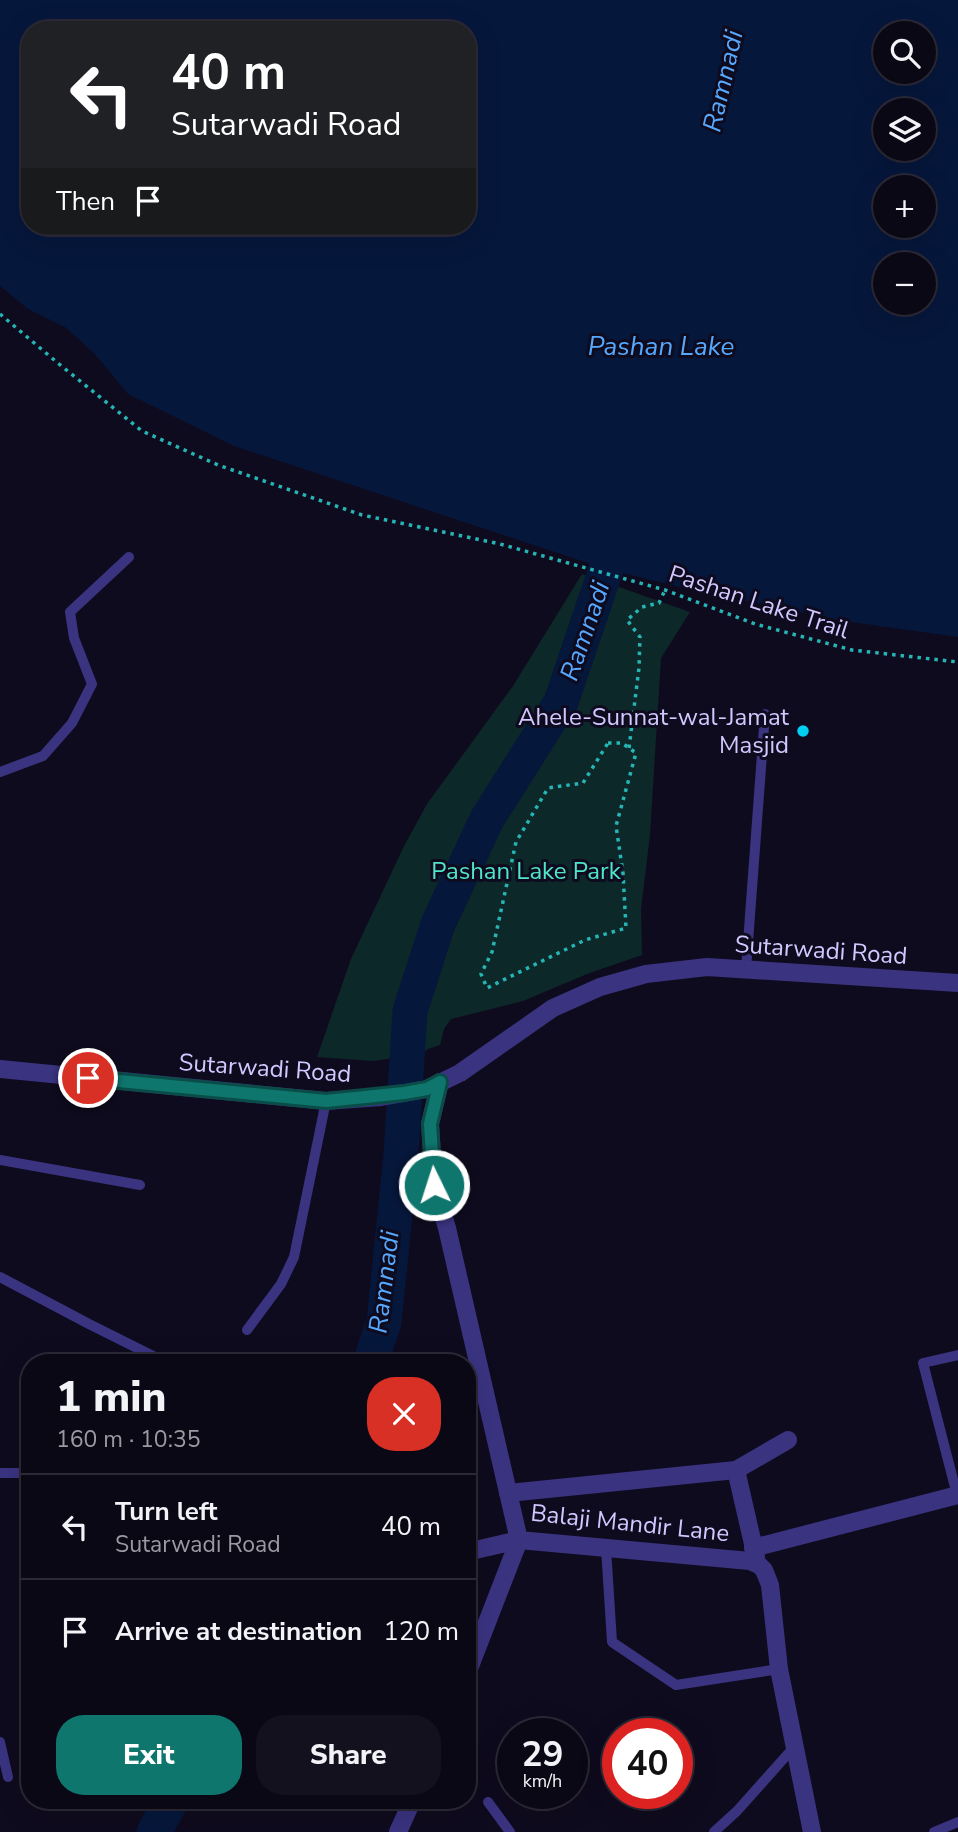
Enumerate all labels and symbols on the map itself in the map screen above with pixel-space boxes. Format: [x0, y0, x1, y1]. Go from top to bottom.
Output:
water label: Ramnadi [694, 26, 752, 135]
water label: Pashan Lake [588, 329, 734, 364]
street label: Pashan Lake Trail [665, 558, 853, 646]
water label: Ramnadi [552, 576, 619, 685]
place label: Ahele-Sunnat-wal-Jamat Masjid [518, 701, 790, 761]
marker: Ahele-Sunnat-wal-Jamat Masjid [795, 723, 811, 739]
park label: Pashan Lake Park [431, 855, 622, 887]
street label: Sutarwadi Road [734, 928, 908, 972]
street label: Sutarwadi Road [178, 1046, 352, 1090]
pin [58, 1048, 118, 1108]
position arrow [397, 1148, 471, 1222]
water label: Ramnadi [360, 1228, 408, 1335]
street label: Balaji Mandir Lane [529, 1497, 731, 1549]
speed limit sign: 40 [602, 1718, 693, 1809]

